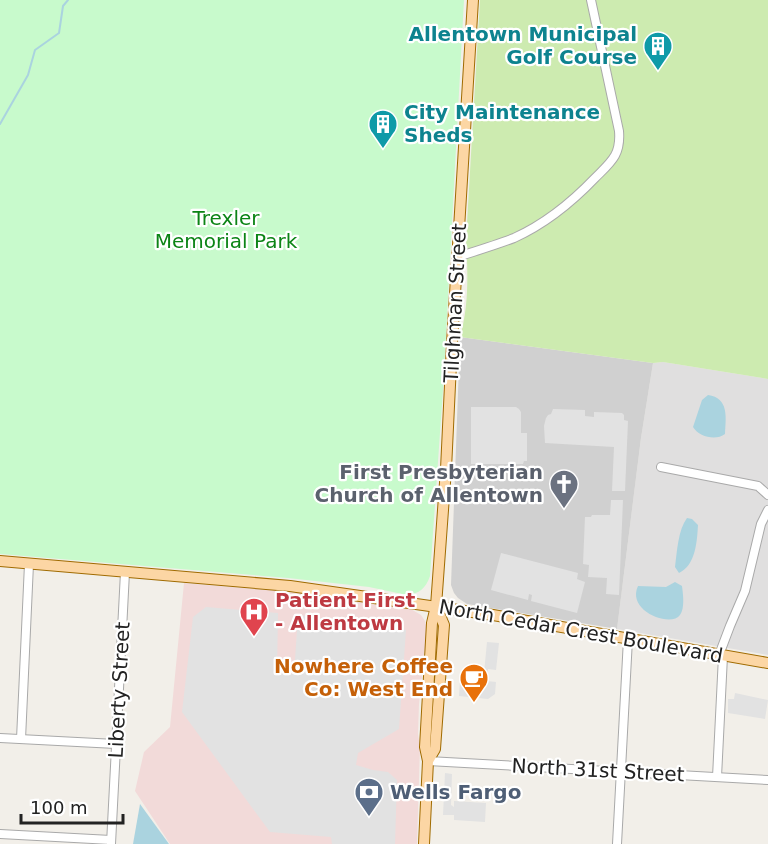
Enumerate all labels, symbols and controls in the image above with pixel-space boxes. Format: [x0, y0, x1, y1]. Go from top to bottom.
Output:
place label: Allentown Municipal Golf Course [408, 22, 637, 69]
building icon: Allentown Municipal Golf Course [642, 30, 674, 72]
place label: City Maintenance Sheds [404, 100, 600, 147]
building icon: City Maintenance Sheds [367, 108, 399, 150]
park label: Trexler Memorial Park [155, 206, 298, 253]
street label: Tilghman Street [439, 223, 471, 384]
place label: First Presbyterian Church of Allentown [315, 460, 543, 507]
church icon: First Presbyterian Church of Allentown [548, 468, 580, 510]
place label: Patient First - Allentown [275, 588, 416, 635]
street label: North Cedar Crest Boulevard [437, 594, 725, 668]
hospital icon: Patient First - Allentown [238, 596, 270, 638]
street label: Liberty Street [103, 621, 135, 759]
place label: Nowhere Coffee Co: West End [274, 654, 453, 701]
cafe icon: Nowhere Coffee Co: West End [458, 662, 490, 704]
street label: North 31st Street [511, 753, 685, 787]
bank icon: Wells Fargo [353, 776, 385, 818]
place label: Wells Fargo [390, 780, 521, 804]
scale bar [21, 787, 123, 825]
text: 100 m [30, 797, 88, 818]

